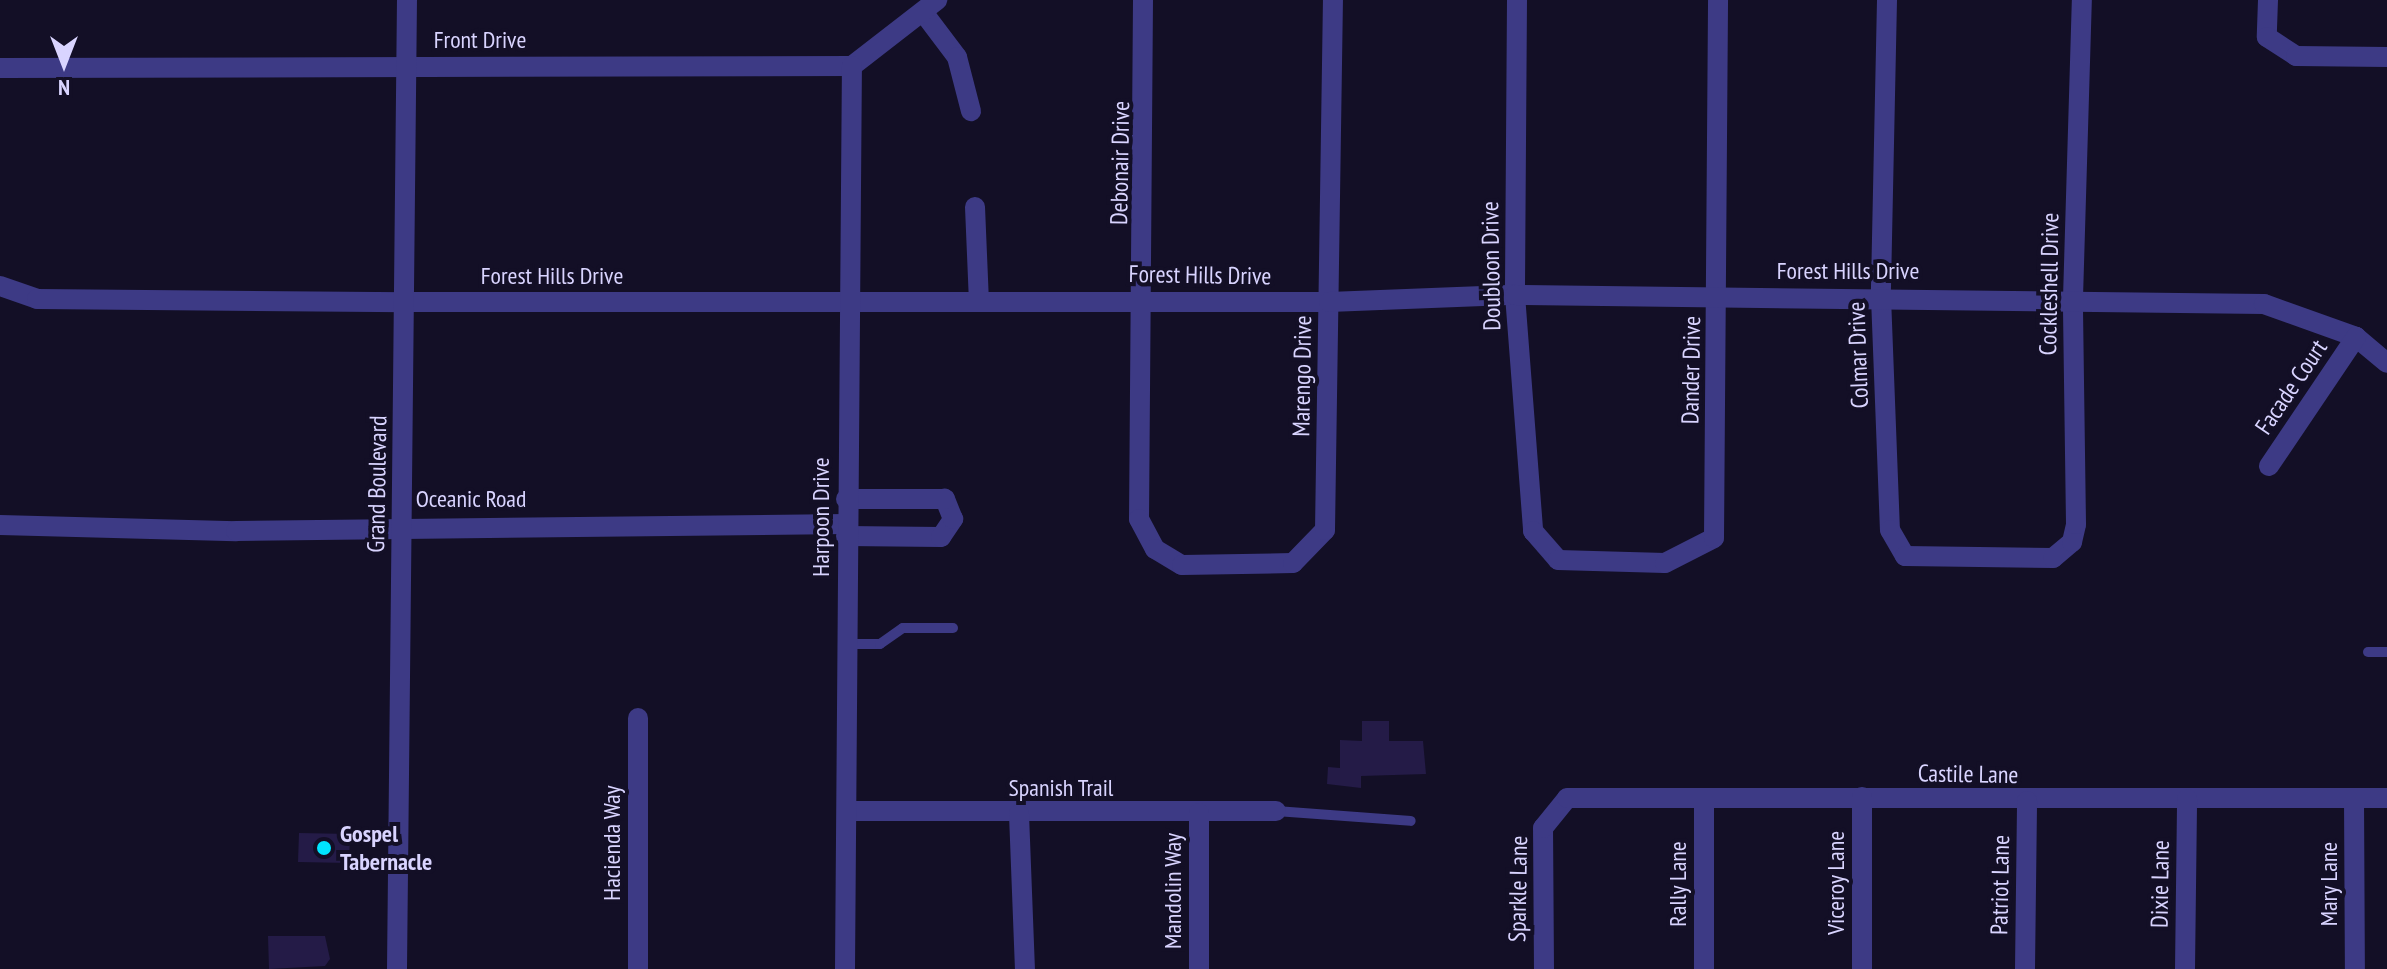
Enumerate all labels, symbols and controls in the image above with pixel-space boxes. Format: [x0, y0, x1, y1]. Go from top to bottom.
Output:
north arrow [24, 24, 104, 104]
street label: Front Drive [434, 26, 526, 54]
text: N [58, 74, 70, 102]
street label: Debonair Drive [1105, 101, 1135, 225]
street label: Doubloon Drive [1475, 201, 1507, 331]
street label: Cockleshell Drive [2033, 213, 2065, 355]
street label: Forest Hills Drive [1777, 257, 1919, 285]
street label: Forest Hills Drive [1128, 259, 1272, 291]
street label: Forest Hills Drive [481, 262, 623, 290]
street label: Colmar Drive [1842, 301, 1874, 409]
street label: Marengo Drive [1287, 315, 1317, 437]
street label: Dander Drive [1676, 316, 1706, 424]
street label: Facade Court [2249, 334, 2333, 440]
street label: Grand Boulevard [361, 415, 393, 553]
street label: Harpoon Drive [807, 457, 835, 577]
street label: Oceanic Road [415, 485, 527, 513]
street label: Castile Lane [1918, 759, 2018, 789]
street label: Spanish Trail [1008, 774, 1114, 802]
street label: Hacienda Way [598, 785, 626, 901]
place label: Gospel Tabernacle [340, 820, 432, 876]
street label: Viceroy Lane [1822, 831, 1850, 935]
street label: Mandolin Way [1159, 833, 1187, 949]
street label: Patriot Lane [1985, 835, 2015, 935]
street label: Sparkle Lane [1503, 836, 1533, 942]
marker: Gospel Tabernacle [315, 839, 333, 857]
street label: Dixie Lane [2145, 840, 2175, 928]
street label: Rally Lane [1664, 841, 1692, 927]
street label: Mary Lane [2315, 841, 2343, 927]

